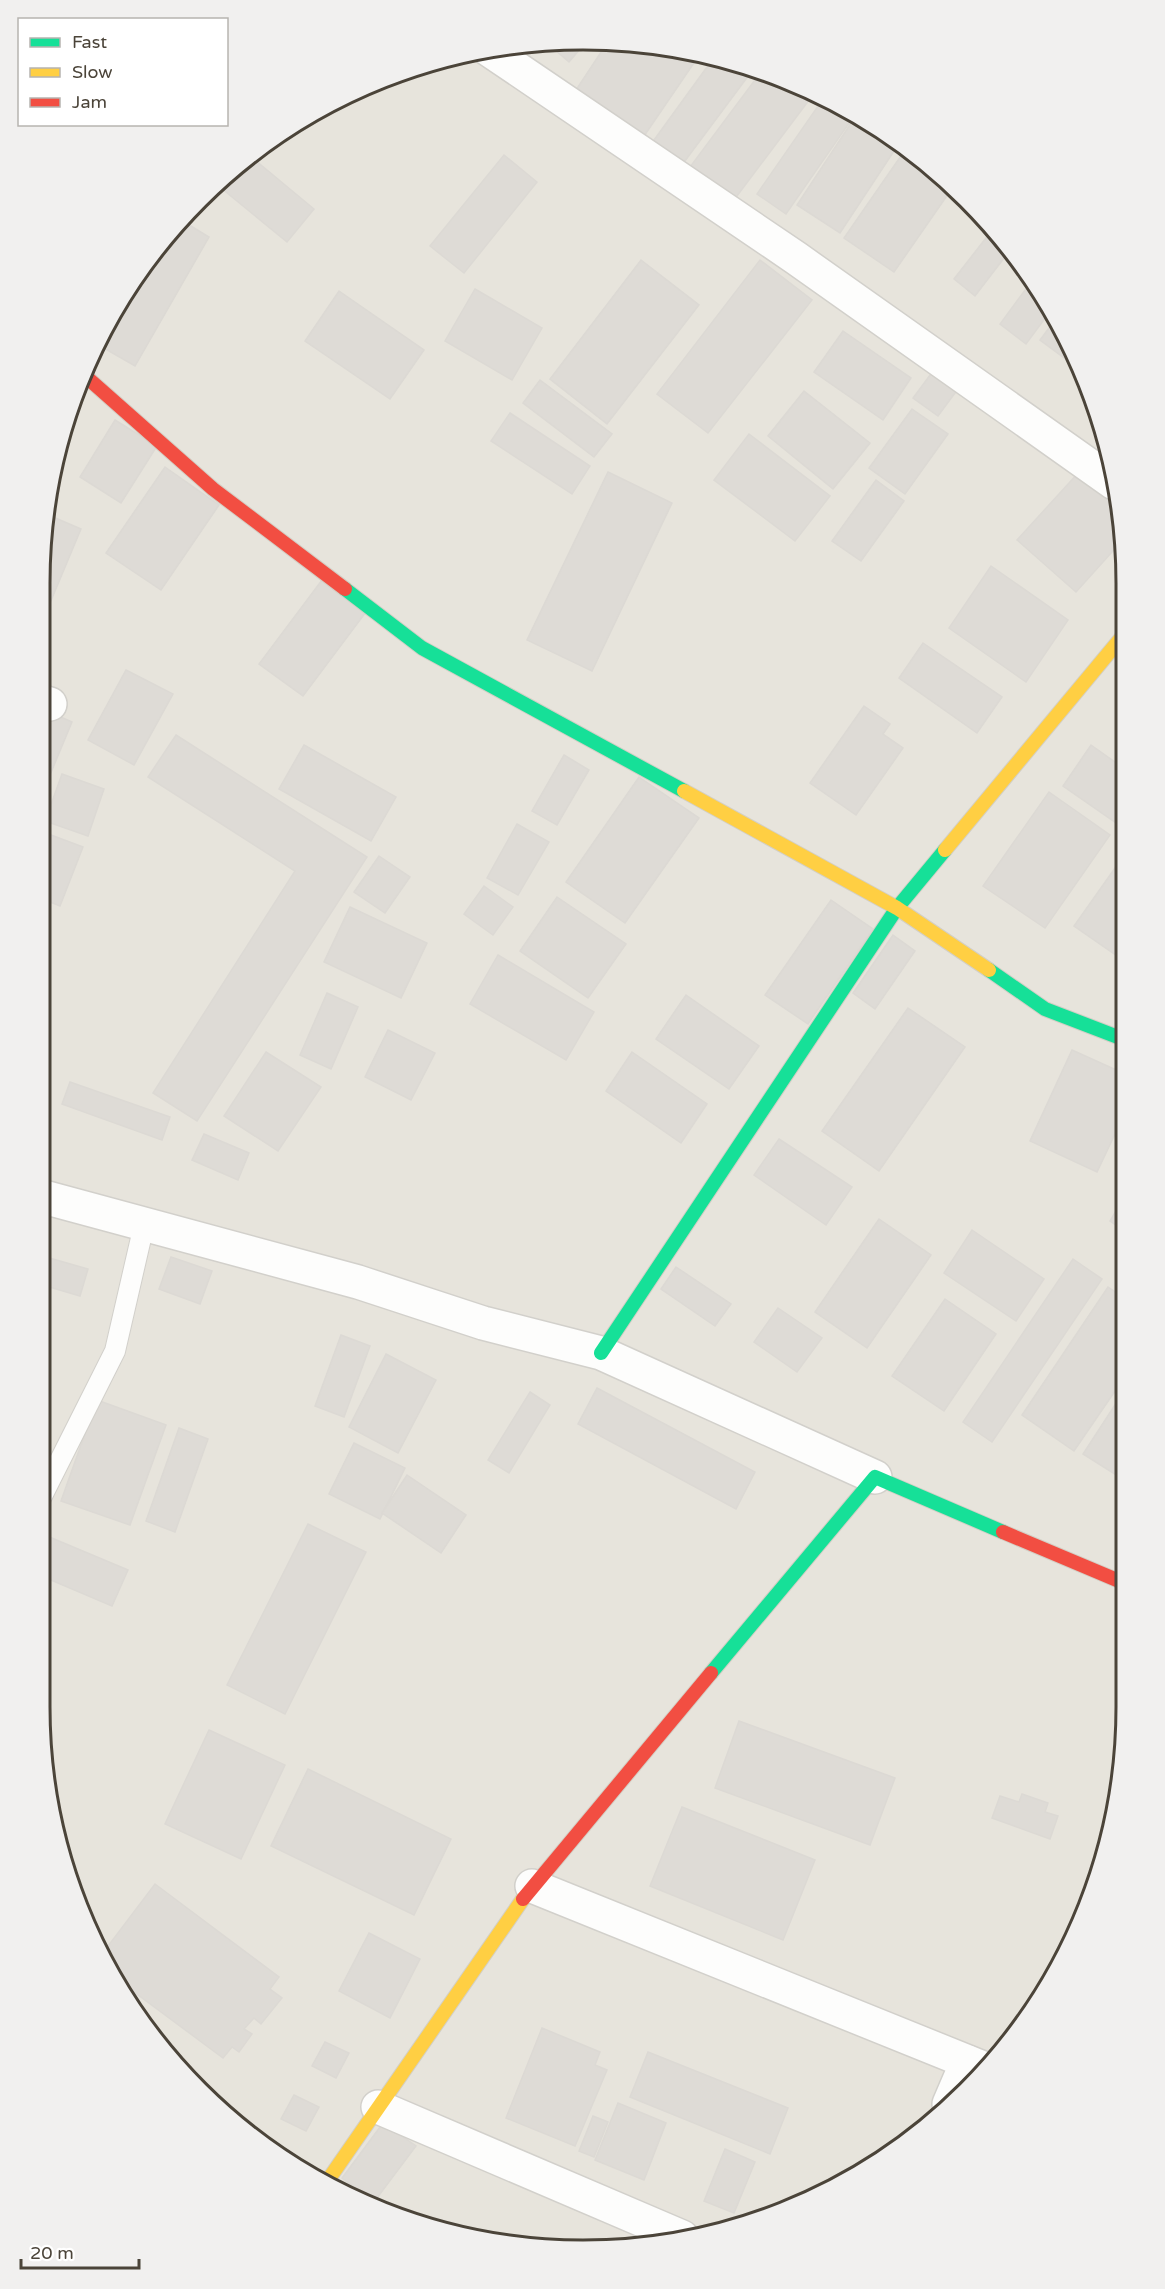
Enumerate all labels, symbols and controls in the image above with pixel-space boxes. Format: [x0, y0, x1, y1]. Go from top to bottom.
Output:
legend [18, 18, 228, 126]
text: Fast [72, 31, 107, 53]
text: Slow [72, 61, 113, 83]
text: Jam [72, 91, 107, 113]
scale bar [21, 2232, 140, 2270]
text: 20 m [30, 2242, 74, 2264]

